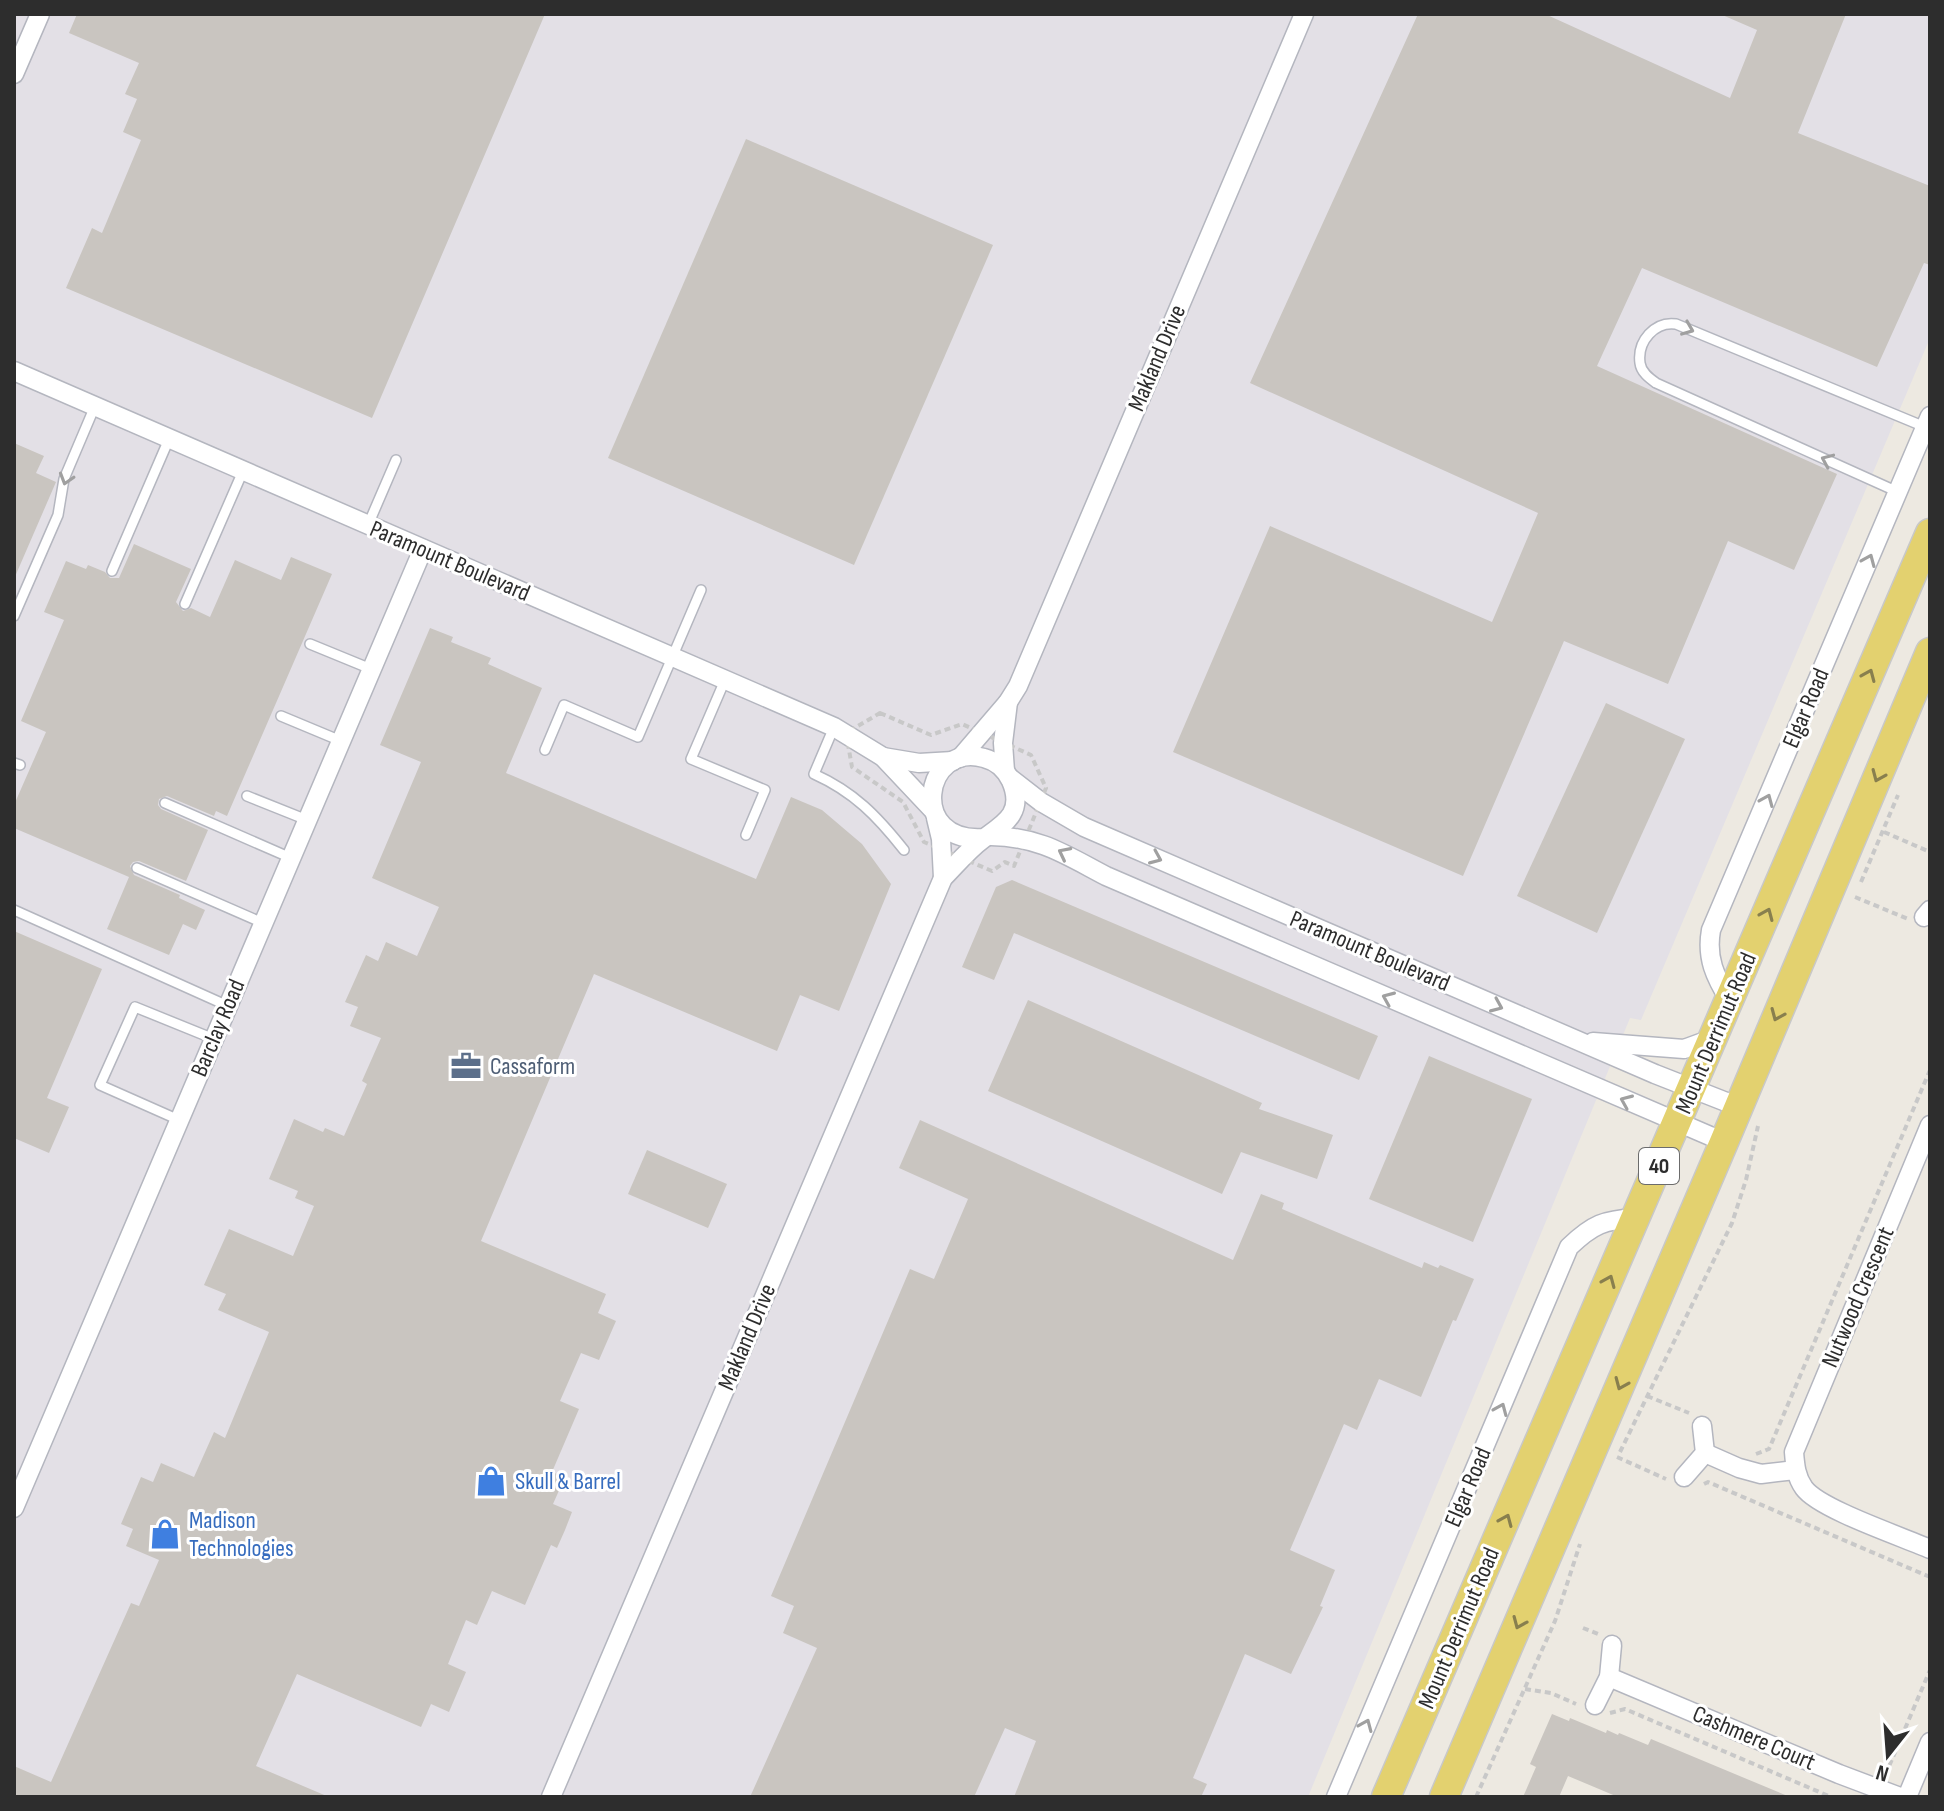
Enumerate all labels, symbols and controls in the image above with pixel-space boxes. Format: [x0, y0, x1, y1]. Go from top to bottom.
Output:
street label: Makland Drive [1122, 301, 1192, 415]
one-way arrow [1680, 319, 1694, 336]
one-way arrow [1821, 453, 1835, 469]
one-way arrow [59, 471, 75, 485]
street label: Paramount Boulevard [366, 514, 534, 608]
one-way arrow [1859, 554, 1875, 568]
street label: Elgar Road [1776, 664, 1836, 752]
one-way arrow [1860, 668, 1876, 683]
one-way arrow [1871, 768, 1888, 782]
one-way arrow [1757, 793, 1773, 808]
one-way arrow [1058, 848, 1073, 863]
one-way arrow [1148, 848, 1162, 864]
street label: Paramount Boulevard [1286, 904, 1454, 998]
one-way arrow [1758, 907, 1774, 922]
street label: Mount Derrimut Road [1669, 948, 1763, 1118]
street label: Barclay Road [185, 975, 251, 1081]
one-way arrow [1382, 992, 1396, 1008]
one-way arrow [1489, 996, 1503, 1012]
one-way arrow [1770, 1008, 1787, 1022]
office icon: Cassaform [449, 1049, 483, 1083]
place label: Cassaform [490, 1052, 575, 1081]
one-way arrow [1620, 1095, 1635, 1111]
road number: 40 [1639, 1148, 1679, 1184]
street label: Nutwood Crescent [1815, 1222, 1901, 1372]
one-way arrow [1600, 1275, 1616, 1289]
street label: Makland Drive [712, 1280, 782, 1394]
one-way arrow [1614, 1376, 1630, 1390]
one-way arrow [1492, 1403, 1508, 1417]
street label: Elgar Road [1438, 1443, 1498, 1531]
shop icon: Skull & Barrel [474, 1464, 508, 1498]
place label: Skull & Barrel [515, 1467, 621, 1496]
place label: Madison Technologies [189, 1506, 294, 1563]
one-way arrow [1497, 1514, 1513, 1528]
shop icon: Madison Technologies [148, 1517, 182, 1551]
street label: Mount Derrimut Road [1412, 1543, 1506, 1713]
one-way arrow [1512, 1615, 1528, 1629]
street label: Cashmere Court [1688, 1699, 1820, 1777]
north arrow [1848, 1715, 1928, 1795]
one-way arrow [1357, 1719, 1373, 1733]
text: N [1873, 1758, 1892, 1787]

